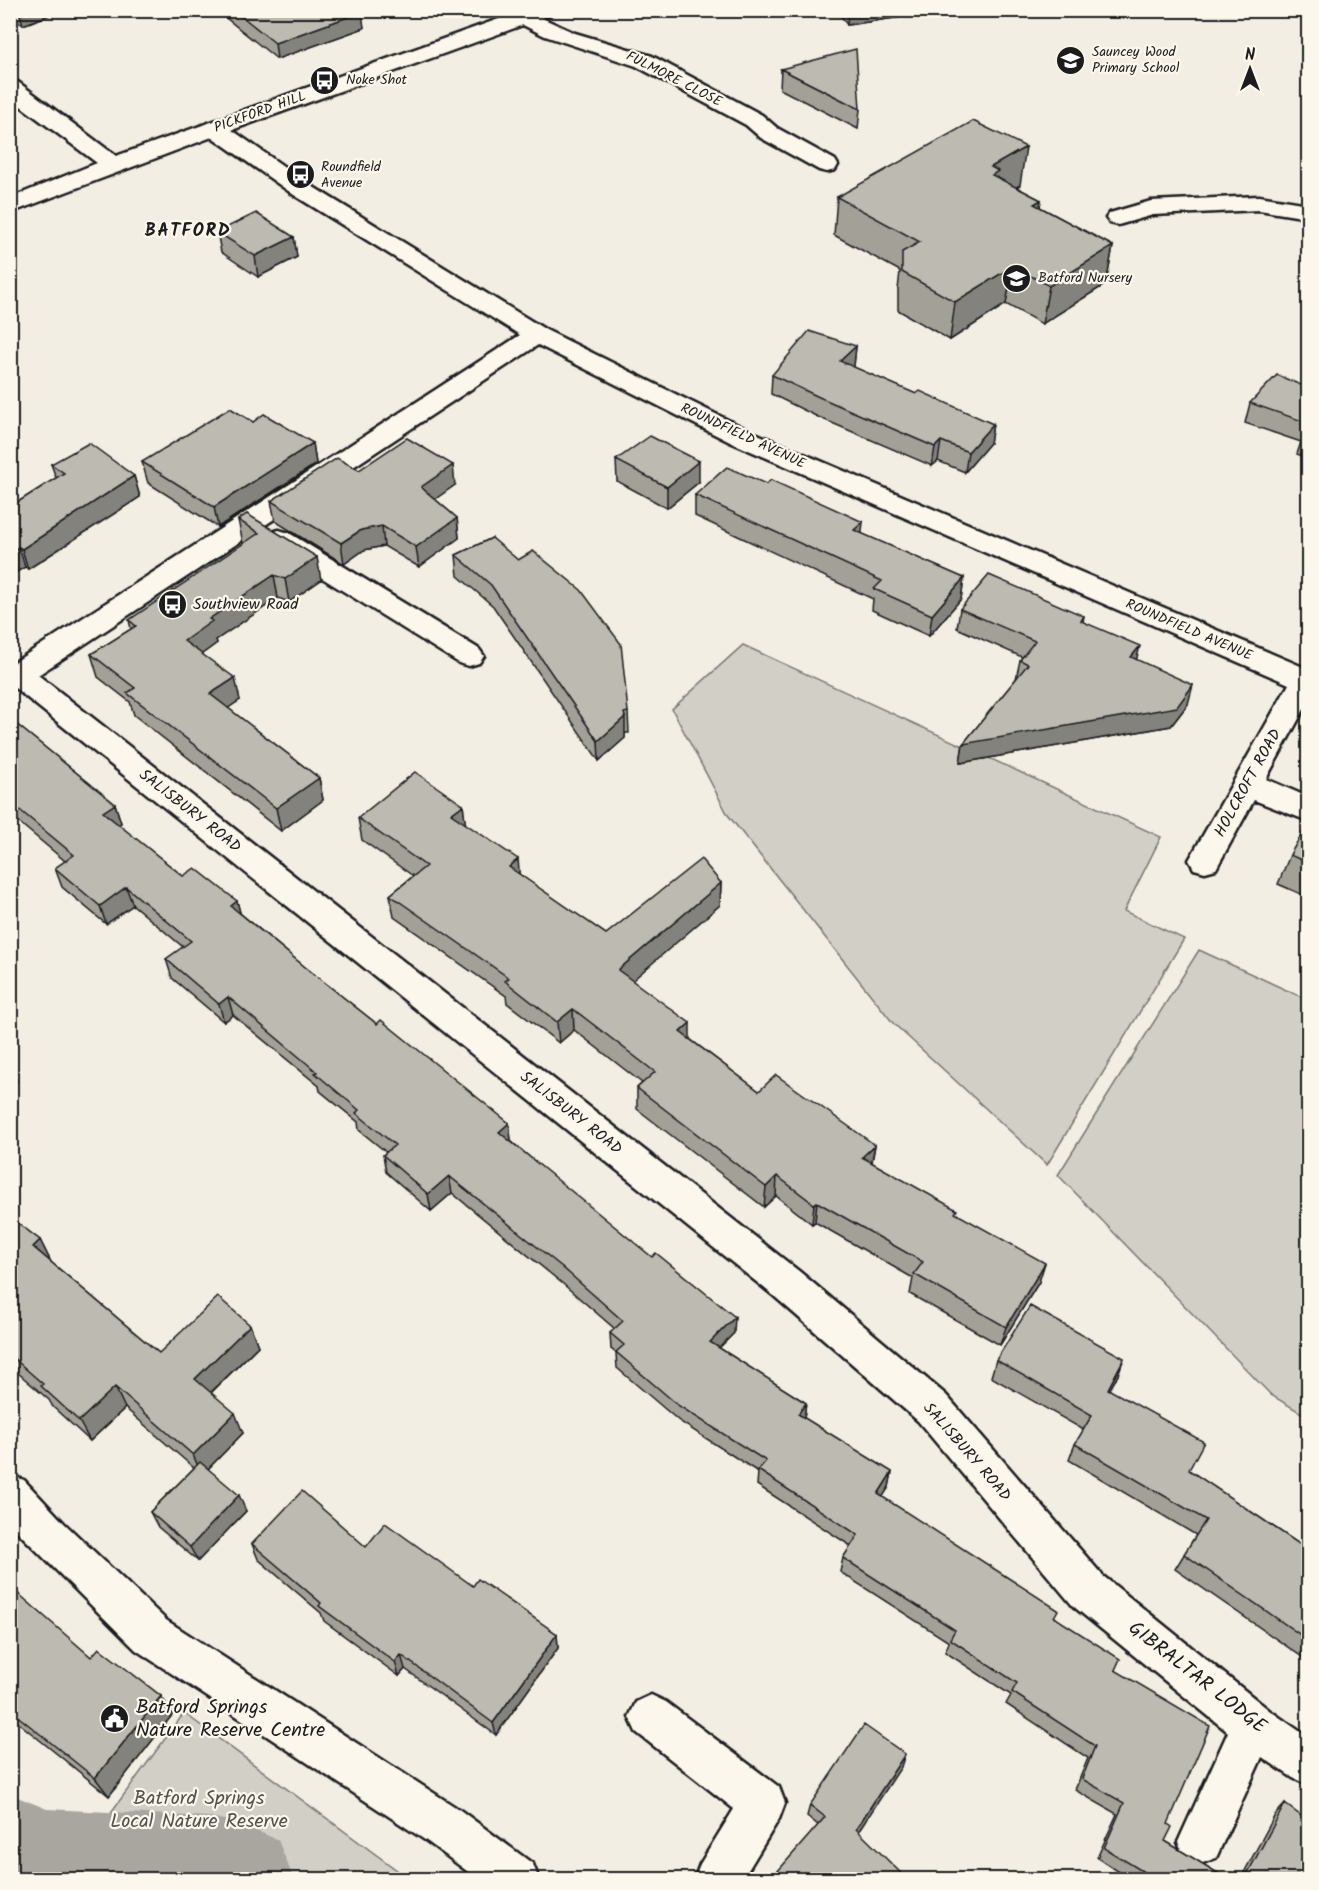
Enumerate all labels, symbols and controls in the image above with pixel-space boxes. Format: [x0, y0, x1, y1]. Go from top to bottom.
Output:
north arrow [1220, 39, 1280, 99]
place label: Sauncey Wood Primary School [1092, 41, 1180, 79]
text: N [1245, 43, 1255, 68]
school or university icon: Sauncey Wood Primary School [1055, 44, 1087, 76]
street label: FULMORE CLOSE [622, 45, 727, 113]
bus stop icon: Noke Shot [309, 64, 341, 96]
place label: Noke Shot [346, 69, 408, 91]
street label: PICKFORD HILL [211, 85, 309, 139]
place label: Roundfield Avenue [321, 156, 382, 194]
bus stop icon: Roundfield Avenue [284, 159, 316, 191]
district label: BATFORD [145, 217, 231, 246]
school or university icon: Batford Nursery [1001, 262, 1033, 294]
place label: Batford Nursery [1038, 267, 1132, 289]
street label: ROUNDFIELD AVENUE [677, 397, 810, 475]
bus stop icon: Southview Road [156, 588, 188, 620]
place label: Southview Road [193, 592, 299, 617]
street label: ROUNDFIELD AVENUE [1122, 593, 1257, 667]
street label: HOLCROFT ROAD [1208, 724, 1288, 842]
street label: SALISBURY ROAD [133, 763, 247, 859]
street label: SALISBURY ROAD [514, 1065, 628, 1161]
street label: SALISBURY ROAD [917, 1397, 1017, 1507]
street label: GIBRALTAR LODGE [1121, 1614, 1274, 1743]
place label: Batford Springs Nature Reserve Centre [136, 1692, 325, 1747]
public building icon: Batford Springs Nature Reserve Centre [99, 1703, 131, 1735]
park label: Batford Springs Local Nature Reserve [110, 1783, 288, 1838]

